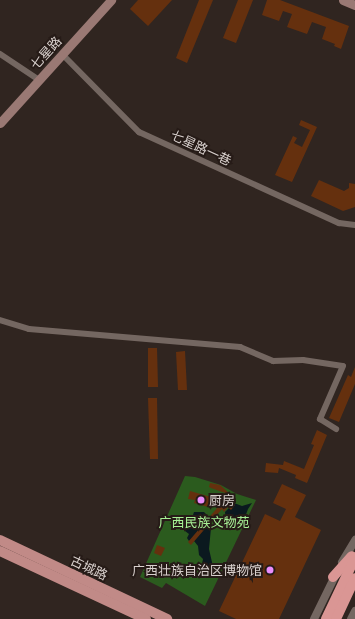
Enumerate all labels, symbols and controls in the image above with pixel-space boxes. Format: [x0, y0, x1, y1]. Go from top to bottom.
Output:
street label: 七星路 [27, 33, 65, 73]
street label: 七星路一巷 [168, 127, 234, 169]
place label: 厨房 [209, 492, 235, 508]
marker: 厨房 [196, 495, 206, 505]
park label: 广西民族文物苑 [159, 514, 249, 530]
street label: 古城路 [68, 553, 110, 583]
place label: 广西壮族自治区博物馆 [132, 562, 262, 578]
marker: 广西壮族自治区博物馆 [265, 565, 275, 575]

